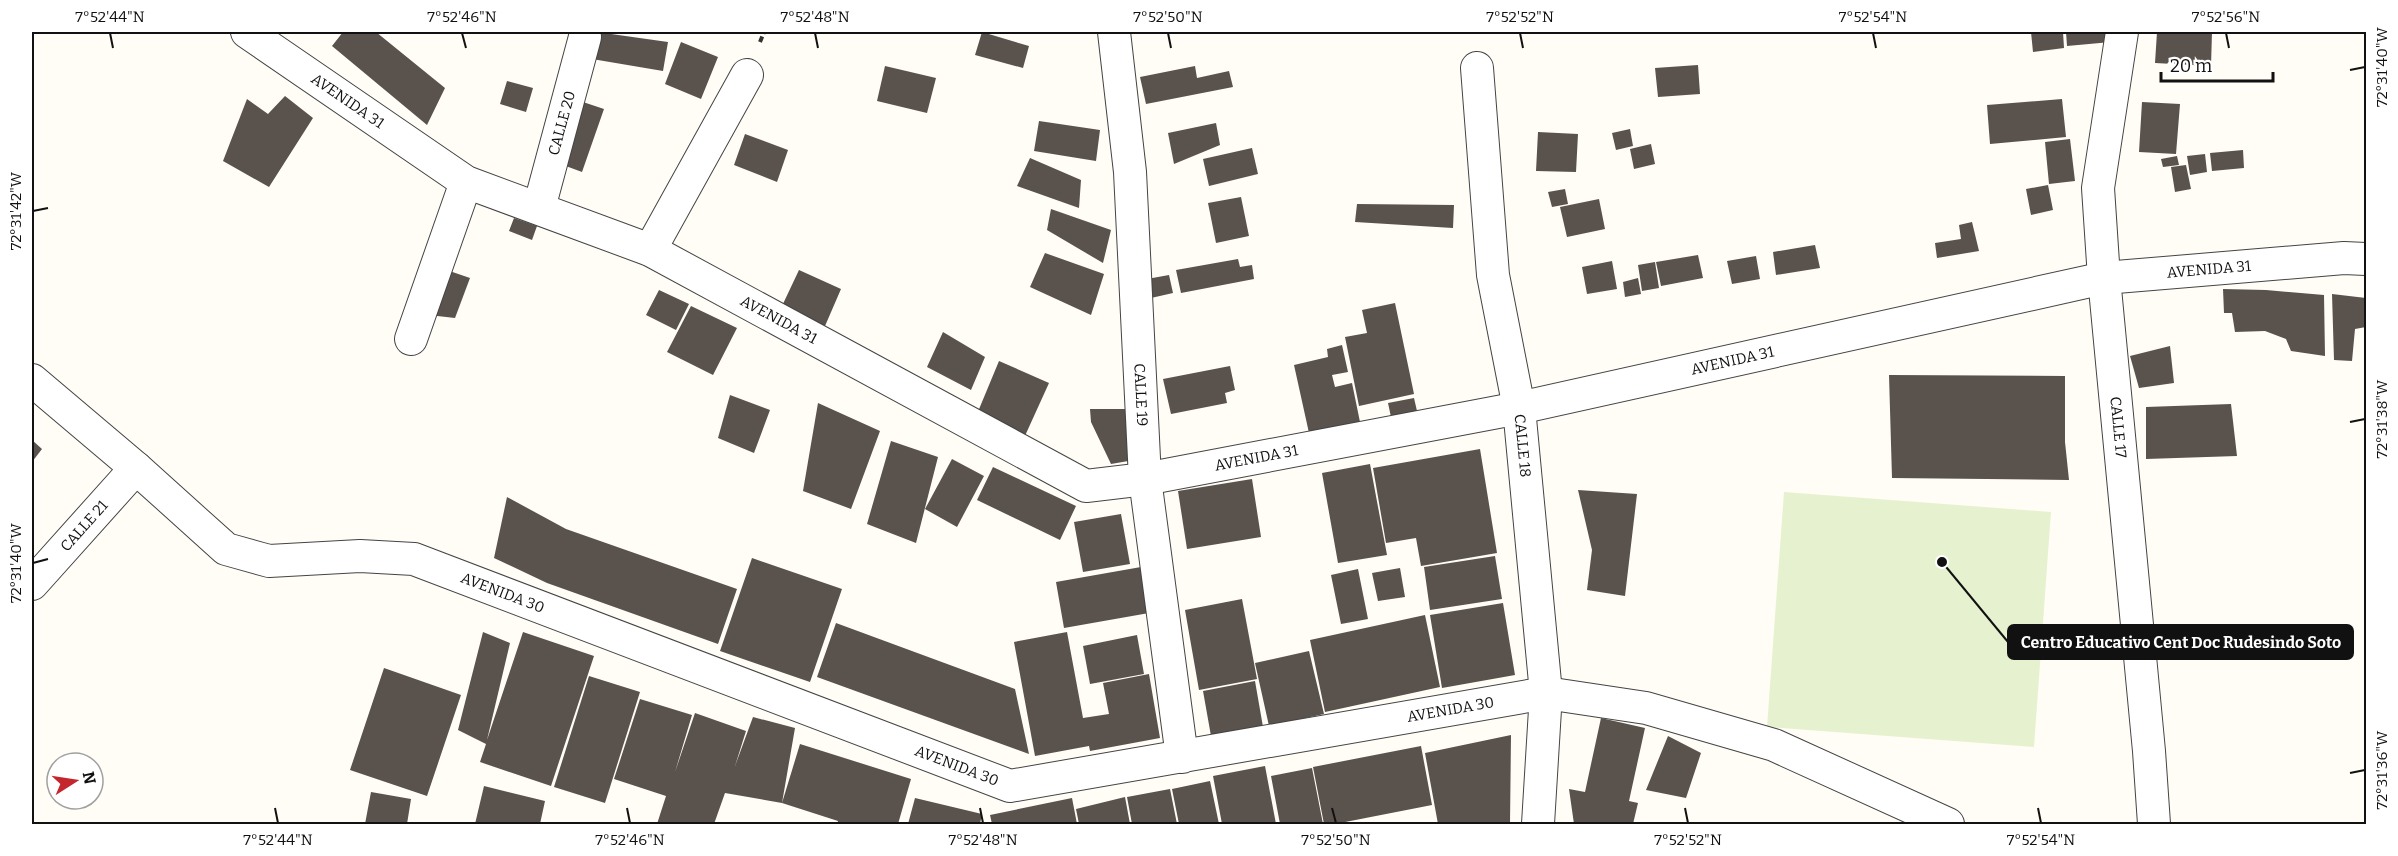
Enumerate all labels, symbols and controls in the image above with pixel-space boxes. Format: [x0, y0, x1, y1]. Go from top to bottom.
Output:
text: 7°52'44"N [75, 8, 145, 26]
text: 7°52'46"N [427, 8, 497, 26]
text: 7°52'48"N [780, 8, 850, 26]
text: 7°52'50"N [1133, 8, 1203, 26]
text: 7°52'52"N [1486, 8, 1554, 26]
text: 7°52'54"N [1839, 8, 1907, 26]
text: 7°52'56"N [2192, 8, 2260, 26]
text: 72°31'40"W [2373, 26, 2391, 107]
scale bar [2161, 45, 2274, 83]
text: 20 m [2170, 55, 2212, 77]
street label: AVENIDA 31 [308, 70, 388, 132]
street label: CALLE 20 [545, 89, 579, 157]
text: 72°31'42"W [7, 171, 25, 250]
street label: AVENIDA 31 [2166, 257, 2252, 282]
street label: AVENIDA 31 [737, 292, 820, 348]
street label: AVENIDA 31 [1689, 343, 1776, 379]
street label: CALLE 19 [1130, 363, 1151, 427]
text: 72°31'38"W [2373, 379, 2391, 458]
street label: CALLE 17 [2106, 396, 2130, 459]
street label: CALLE 18 [1511, 413, 1535, 478]
street label: AVENIDA 31 [1213, 441, 1299, 475]
street label: CALLE 21 [56, 497, 112, 555]
text: 72°31'40"W [7, 522, 25, 603]
street label: AVENIDA 30 [458, 569, 547, 617]
callout: Centro Educativo Cent Doc Rudesindo Soto [2008, 625, 2353, 659]
text: Centro Educativo Cent Doc Rudesindo Soto [2021, 633, 2341, 652]
street label: AVENIDA 30 [1406, 693, 1495, 726]
text: 72°31'36"W [2373, 730, 2391, 809]
street label: AVENIDA 30 [912, 742, 1001, 790]
north arrow [45, 751, 105, 811]
text: N [79, 770, 100, 786]
text: 7°52'44"N [243, 831, 313, 849]
text: 7°52'46"N [595, 831, 665, 849]
text: 7°52'48"N [948, 831, 1018, 849]
text: 7°52'50"N [1301, 831, 1371, 849]
text: 7°52'52"N [1654, 831, 1722, 849]
text: 7°52'54"N [2007, 831, 2075, 849]

